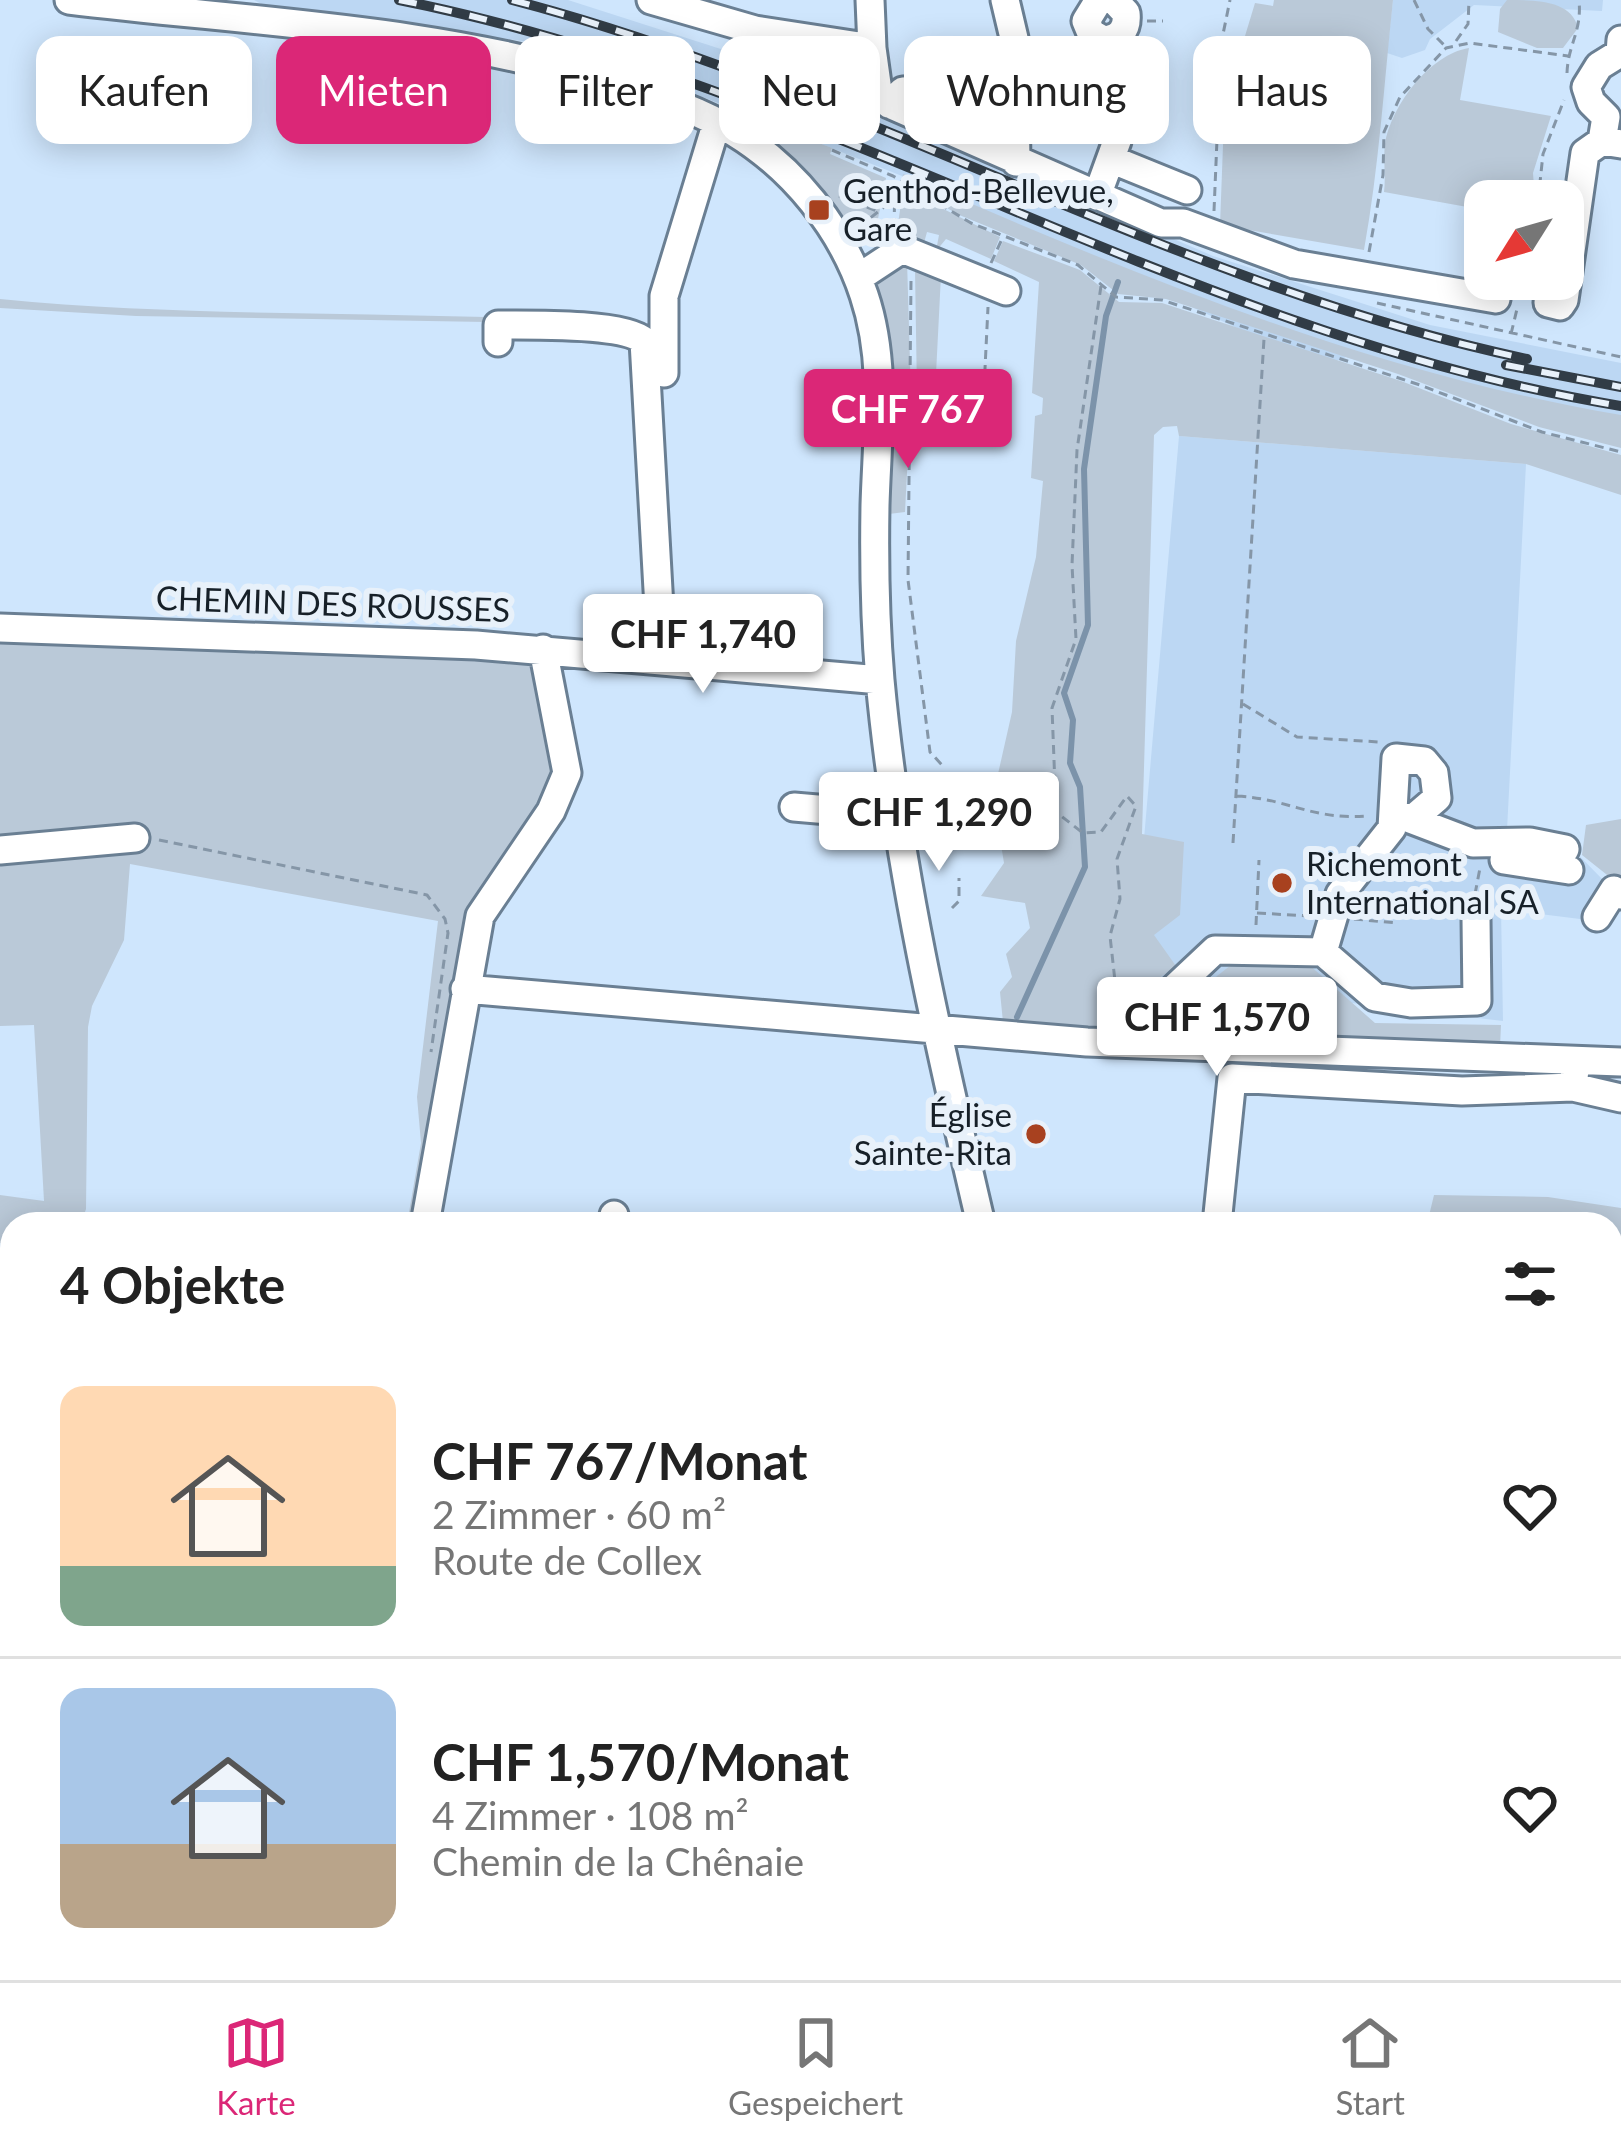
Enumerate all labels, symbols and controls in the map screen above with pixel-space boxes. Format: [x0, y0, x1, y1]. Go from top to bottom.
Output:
chip: Kaufen [36, 36, 252, 144]
chip: Mieten [276, 36, 491, 144]
chip: Filter [515, 36, 695, 144]
chip: Neu [719, 36, 880, 144]
chip: Wohnung [904, 36, 1169, 144]
chip: Haus [1193, 36, 1371, 144]
place label: Genthod-Bellevue, Gare [843, 170, 1114, 248]
north arrow [1464, 180, 1584, 300]
map controls [1464, 180, 1584, 300]
marker: Genthod-Bellevue, Gare [806, 197, 832, 223]
pin: CHF 767 [797, 369, 1019, 471]
text: CHF 767 [831, 385, 985, 431]
street label: CHEMIN DES ROUSSES [155, 577, 511, 629]
pin: CHF 1,740 [566, 594, 840, 696]
text: CHF 1,740 [610, 610, 796, 656]
pin: CHF 1,290 [802, 772, 1076, 874]
text: CHF 1,290 [846, 788, 1032, 834]
place label: Richemont International SA [1306, 843, 1540, 921]
marker: Richemont International SA [1269, 870, 1295, 896]
pin: CHF 1,570 [1080, 977, 1354, 1079]
text: CHF 1,570 [1124, 993, 1310, 1039]
place label: Église Sainte-Rita [854, 1094, 1012, 1172]
marker: Église Sainte-Rita [1023, 1121, 1049, 1147]
icon: filters [1497, 1251, 1563, 1317]
text: 4 Objekte [60, 1254, 285, 1315]
text: CHF 767/Monat [432, 1430, 808, 1491]
icon: home [156, 1434, 300, 1578]
icon: heart [1497, 1473, 1563, 1539]
text: 2 Zimmer · 60 m² [432, 1491, 726, 1537]
text: Route de Collex [432, 1537, 702, 1583]
text: CHF 1,570/Monat [432, 1731, 849, 1792]
icon: home [156, 1736, 300, 1880]
icon: heart [1497, 1775, 1563, 1841]
text: 4 Zimmer · 108 m² [432, 1792, 749, 1838]
text: Chemin de la Chênaie [432, 1838, 804, 1884]
tab: Karte [216, 2010, 296, 2122]
tab: Gespeichert [728, 2010, 903, 2122]
tab: Start [1336, 2010, 1405, 2122]

